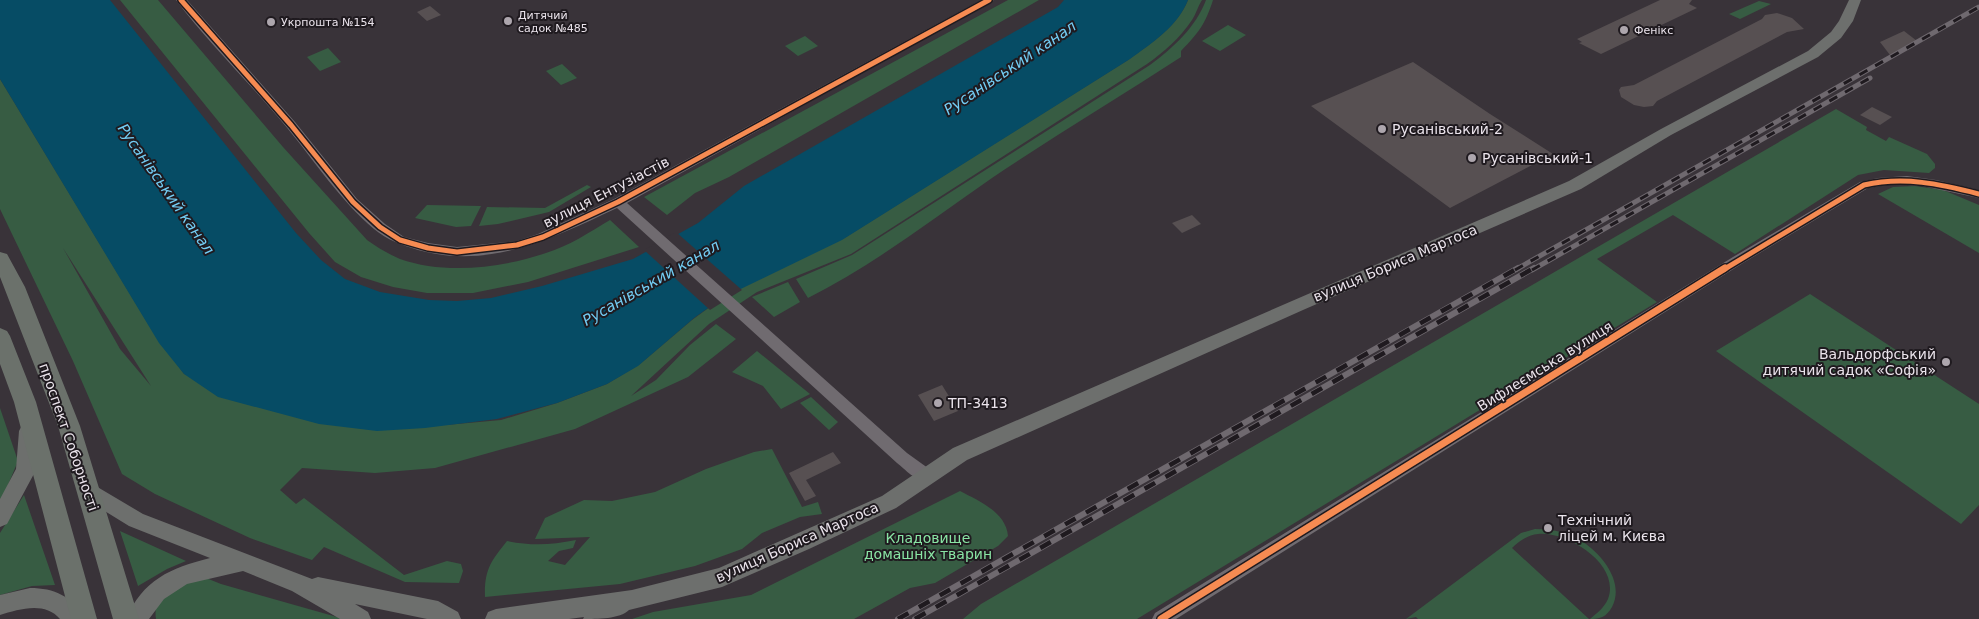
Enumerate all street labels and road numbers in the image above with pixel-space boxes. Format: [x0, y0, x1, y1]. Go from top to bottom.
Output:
street label: вулиця Ентузіастів [540, 153, 672, 231]
street label: вулиця Бориса Мартоса [1311, 221, 1479, 305]
street label: Вифлеємська вулиця [1474, 318, 1616, 414]
street label: проспект Соборності [36, 361, 102, 513]
street label: вулиця Бориса Мартоса [713, 499, 881, 585]

